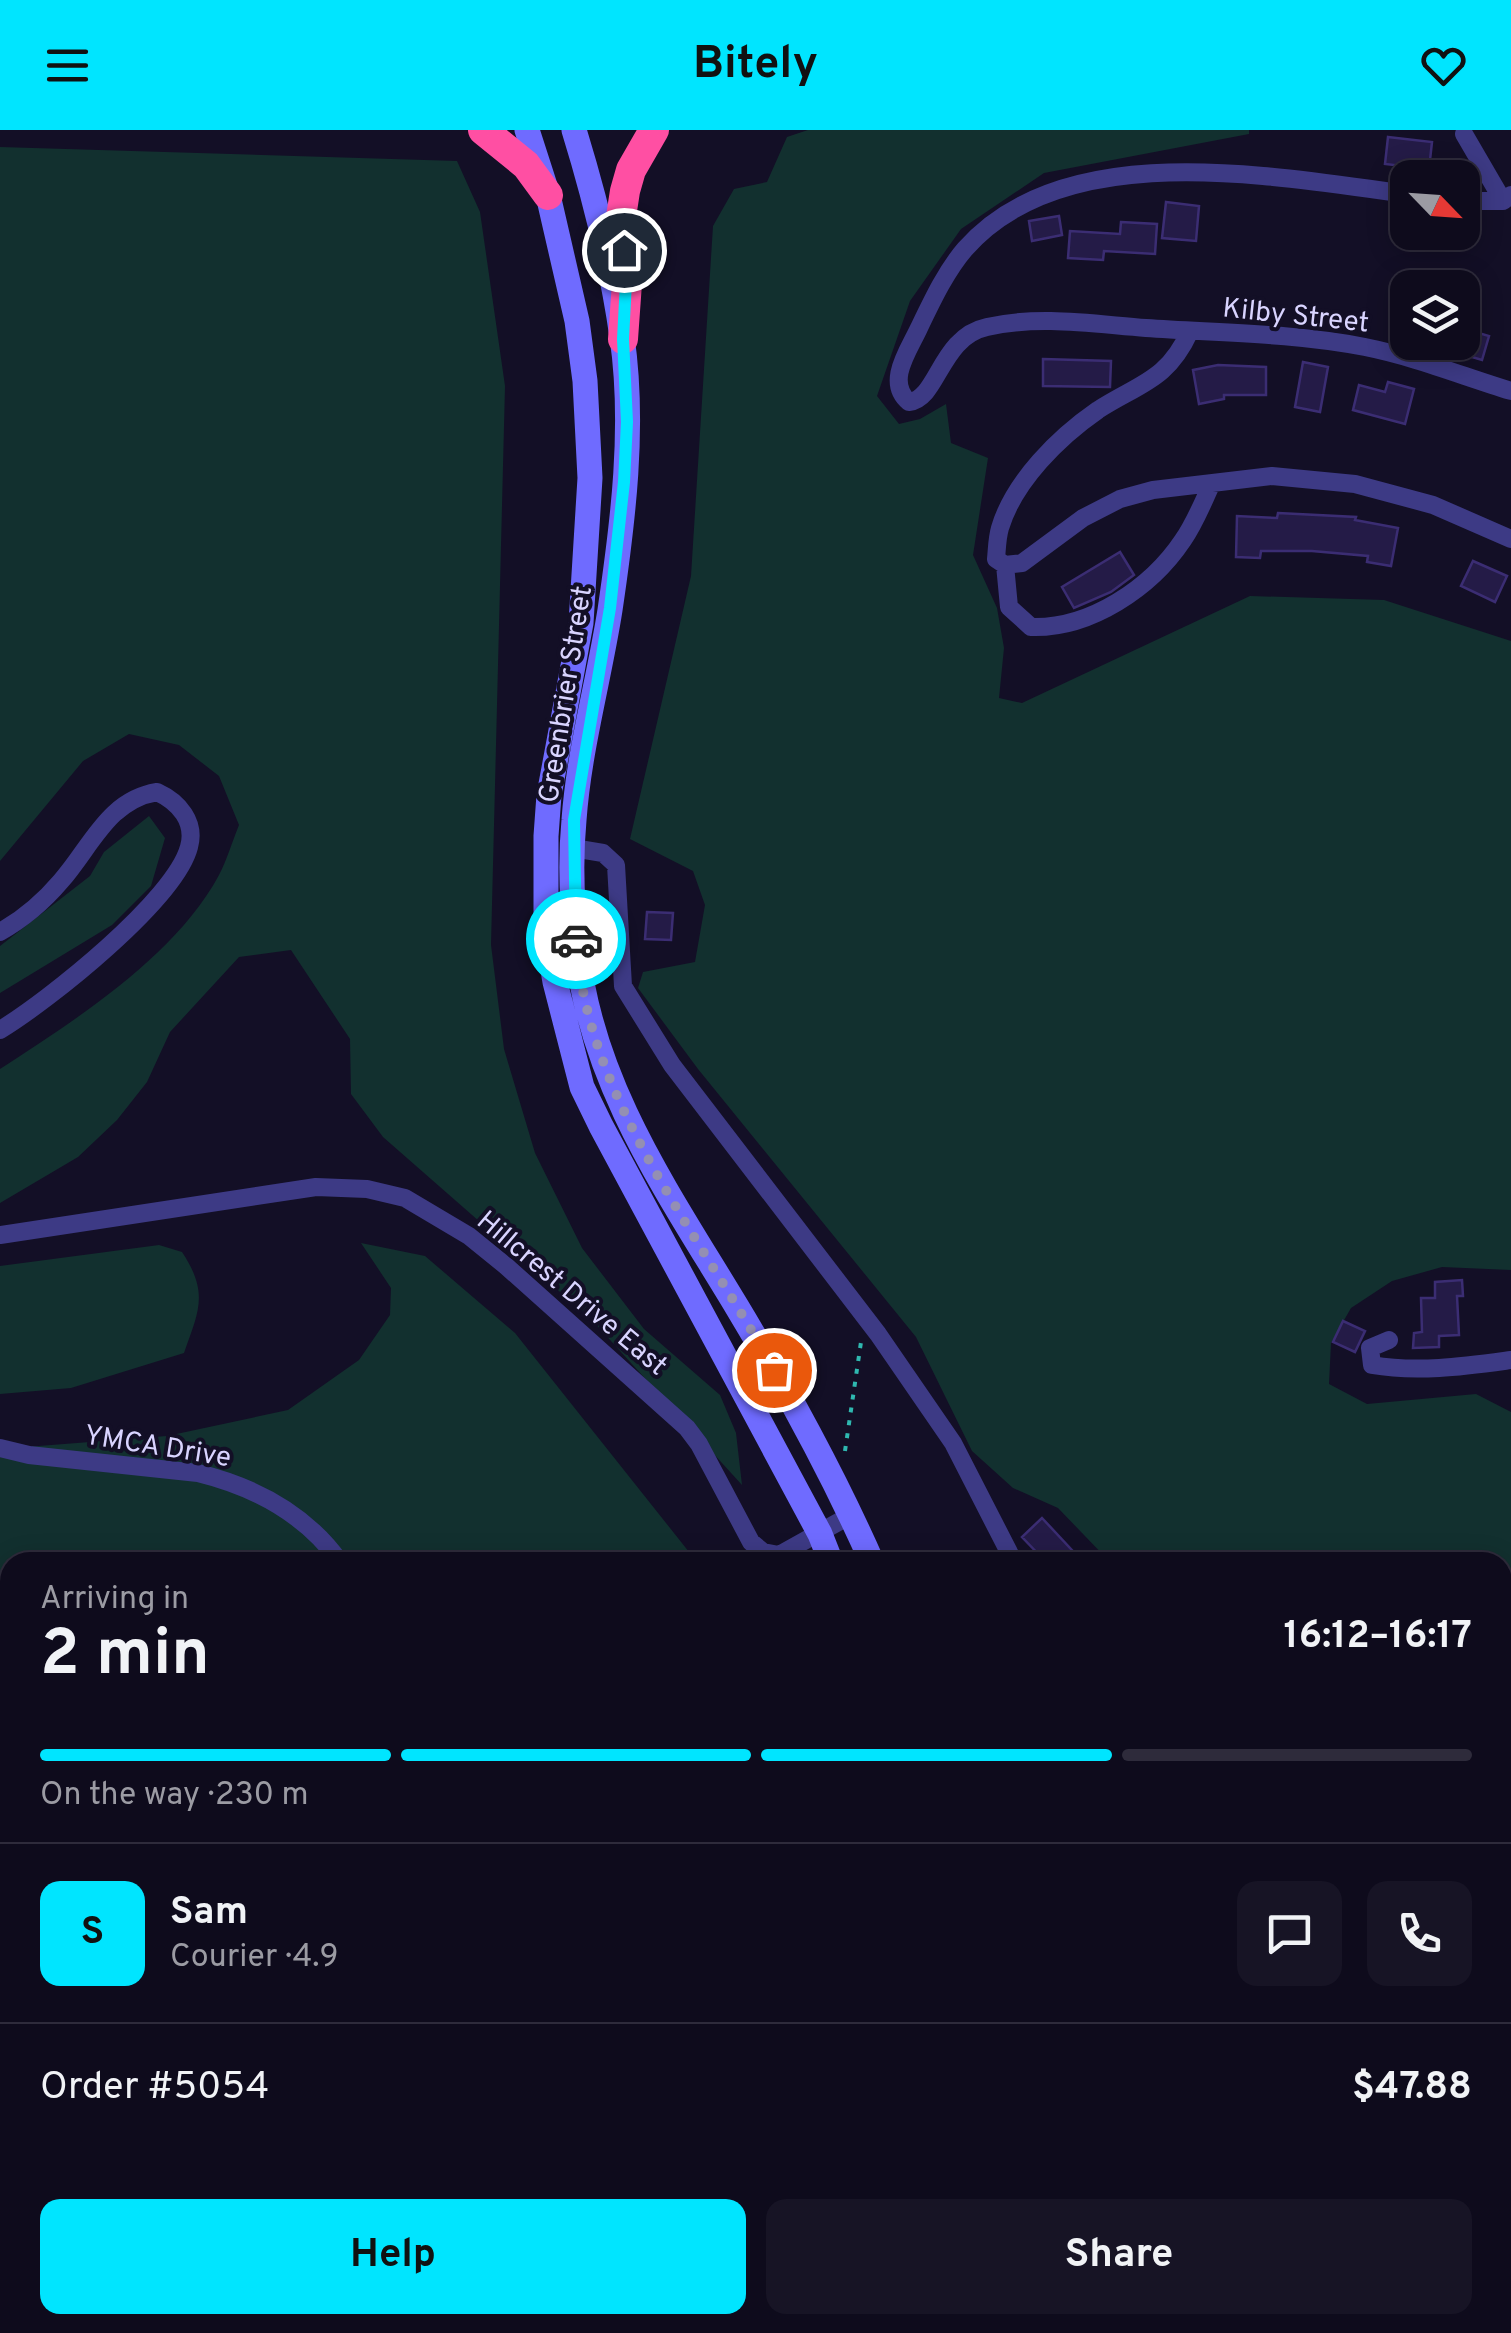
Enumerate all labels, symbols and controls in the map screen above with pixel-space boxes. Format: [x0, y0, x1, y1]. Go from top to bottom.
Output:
text: Bitely [693, 37, 818, 94]
icon: menu [40, 38, 95, 93]
icon: heart [1416, 38, 1471, 93]
north arrow [1390, 160, 1480, 250]
map controls [1390, 160, 1480, 360]
pin [582, 208, 667, 293]
icon: home [597, 223, 652, 278]
button: layers [1390, 270, 1480, 360]
street label: Kilby Street [1221, 291, 1371, 343]
street label: Greenbrier Street [532, 583, 602, 806]
courier [526, 889, 626, 989]
icon: car [549, 912, 604, 967]
street label: Hillcrest Drive East [468, 1204, 674, 1385]
pin [732, 1328, 817, 1413]
icon: bag [747, 1343, 802, 1398]
street label: YMCA Drive [81, 1419, 234, 1477]
text: Arriving in [40, 1580, 189, 1620]
text: 16:12–16:17 [1283, 1613, 1472, 1662]
text: 2 min [40, 1616, 210, 1698]
text: On the way · 230 m [40, 1776, 309, 1816]
button: chat [1237, 1881, 1342, 1986]
button: phone [1367, 1881, 1472, 1986]
text: Sam [170, 1889, 248, 1938]
text: S [81, 1909, 104, 1958]
text: Courier · 4.9 [170, 1938, 339, 1978]
text: Order #5054 [40, 2064, 269, 2113]
text: $47.88 [1352, 2064, 1472, 2113]
button: Help [40, 2199, 746, 2314]
button: Share [766, 2199, 1472, 2314]

